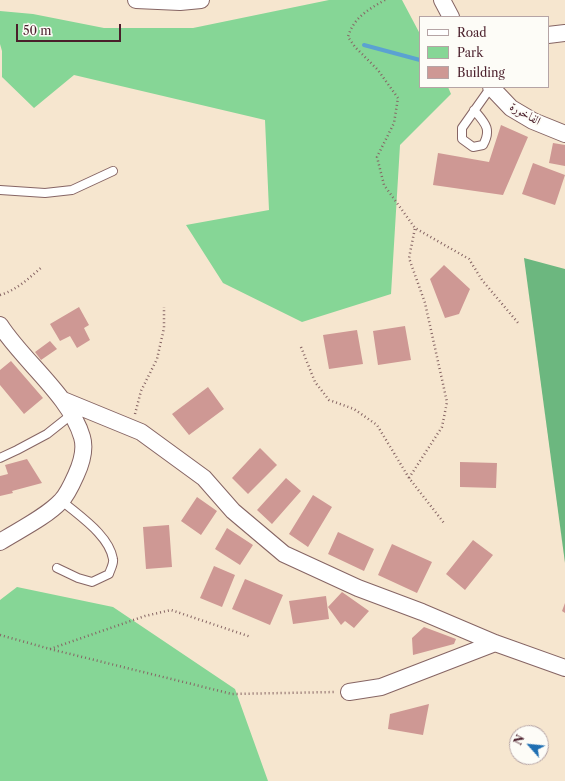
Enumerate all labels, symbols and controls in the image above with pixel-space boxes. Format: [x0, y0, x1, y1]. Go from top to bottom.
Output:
scale bar [18, 16, 123, 42]
legend [419, 16, 549, 88]
text: 50 m [23, 23, 52, 38]
text: Road [457, 25, 487, 40]
text: Park [457, 45, 483, 60]
text: Building [457, 65, 505, 80]
street label: الفاخورة [507, 99, 543, 129]
north arrow [509, 725, 549, 765]
text: N [511, 733, 528, 747]

